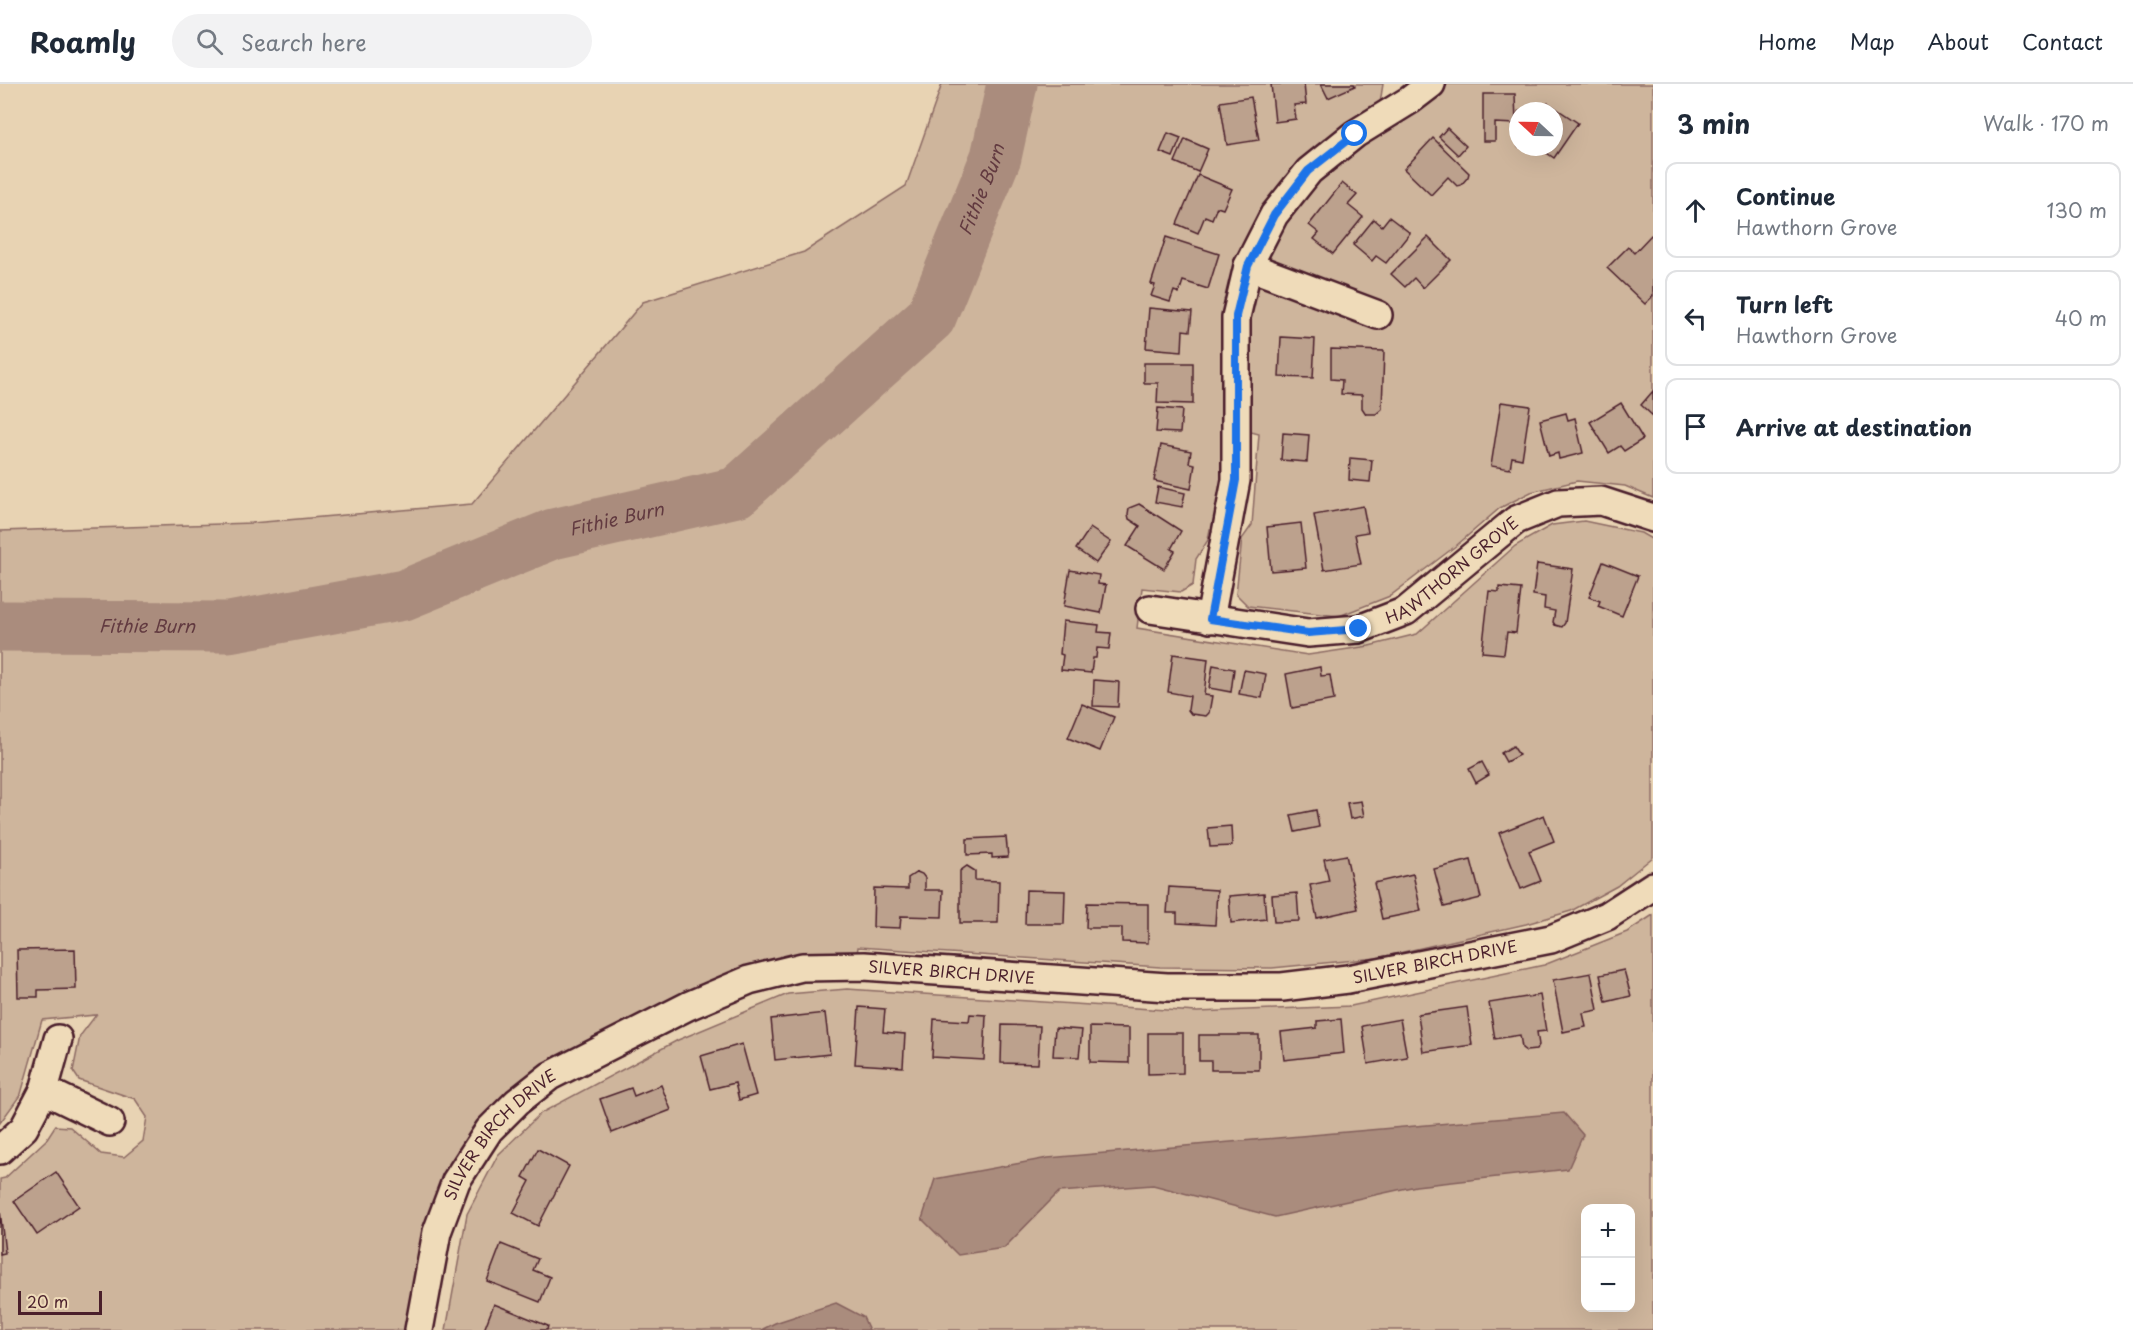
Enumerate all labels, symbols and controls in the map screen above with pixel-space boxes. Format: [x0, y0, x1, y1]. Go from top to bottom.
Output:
search box [172, 14, 592, 68]
text: Roamly [30, 20, 136, 63]
icon: search [193, 25, 226, 58]
text: Search here [241, 25, 367, 58]
text: Home [1758, 25, 1817, 57]
text: Map [1850, 25, 1895, 57]
text: About [1928, 25, 1989, 57]
text: Contact [2022, 25, 2103, 57]
north arrow [1509, 102, 1563, 156]
text: 3 min [1677, 104, 1750, 143]
text: Walk · 170 m [1983, 108, 2109, 138]
route start [1341, 120, 1367, 146]
water label: Fithie Burn [951, 141, 1011, 239]
text: Continue [1736, 179, 1835, 212]
icon: ahead [1679, 194, 1712, 227]
text: 130 m [2047, 195, 2107, 225]
text: Hawthorn Grove [1736, 212, 1897, 242]
text: Turn left [1736, 287, 1833, 320]
icon: left [1679, 302, 1712, 335]
text: 40 m [2055, 303, 2107, 333]
text: Hawthorn Grove [1736, 320, 1897, 350]
icon: arrive [1679, 410, 1712, 443]
text: Arrive at destination [1736, 410, 1972, 443]
water label: Fithie Burn [566, 494, 667, 542]
street label: HAWTHORN GROVE [1382, 510, 1523, 629]
water label: Fithie Burn [99, 611, 196, 639]
route end [1345, 615, 1371, 641]
street label: SILVER BIRCH DRIVE [1351, 933, 1519, 989]
street label: SILVER BIRCH DRIVE [868, 953, 1036, 989]
street label: SILVER BIRCH DRIVE [437, 1062, 560, 1203]
map controls [1581, 1204, 1635, 1312]
button: + [1581, 1204, 1635, 1258]
button: − [1581, 1258, 1635, 1312]
scale bar [18, 1288, 102, 1316]
text: 20 m [27, 1289, 68, 1313]

